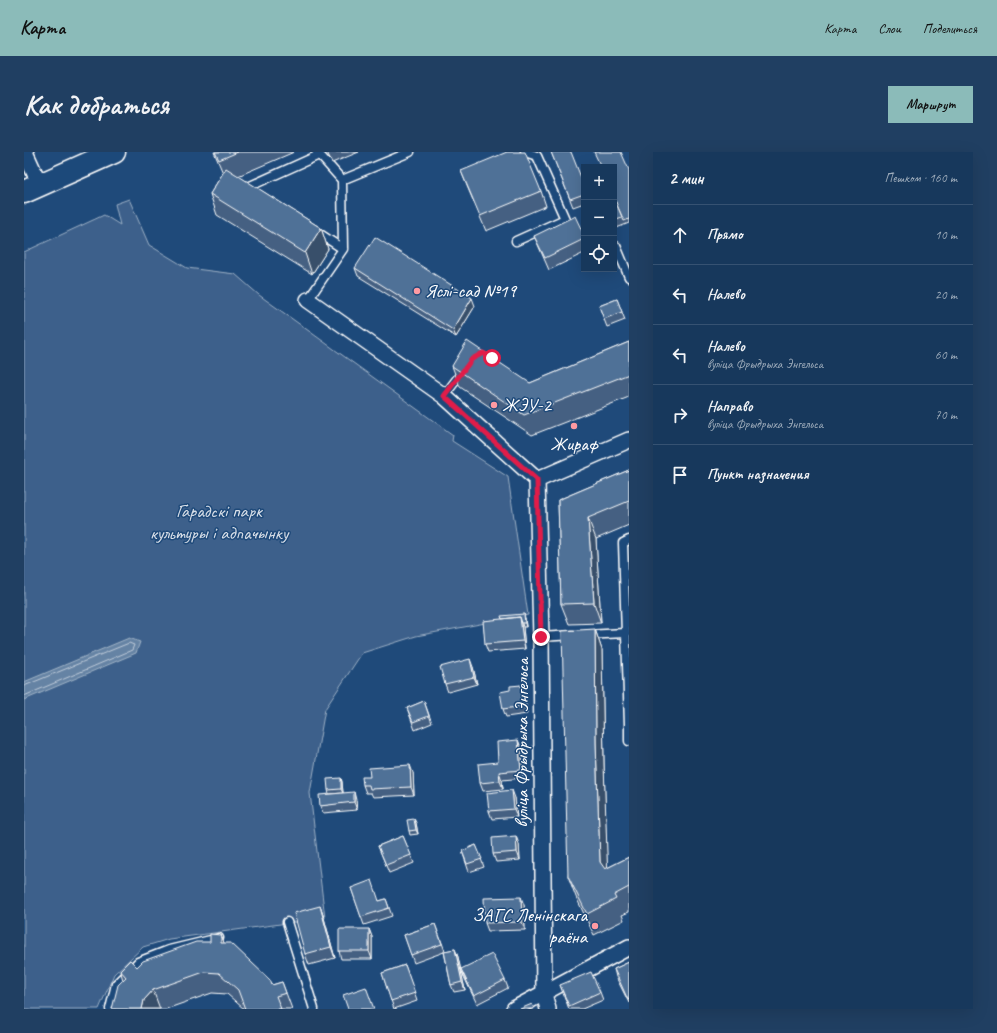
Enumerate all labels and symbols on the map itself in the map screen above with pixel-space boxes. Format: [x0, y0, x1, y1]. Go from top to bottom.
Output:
place label: Яслі-сад №19 [425, 279, 517, 303]
marker: Яслі-сад №19 [412, 286, 422, 296]
route start [483, 349, 501, 367]
place label: ЖЭУ-2 [502, 393, 553, 417]
marker: ЖЭУ-2 [489, 400, 499, 410]
marker: Жираф [569, 421, 579, 431]
place label: Жираф [550, 432, 599, 456]
park label: Гарадскі парк культуры і адпачынку [150, 499, 290, 545]
route end [532, 628, 550, 646]
street label: вуліца Фрыдрыха Энгельса [510, 656, 534, 828]
place label: ЗАГС Ленінскага раёна [472, 903, 589, 949]
marker: ЗАГС Ленінскага раёна [590, 921, 600, 931]

